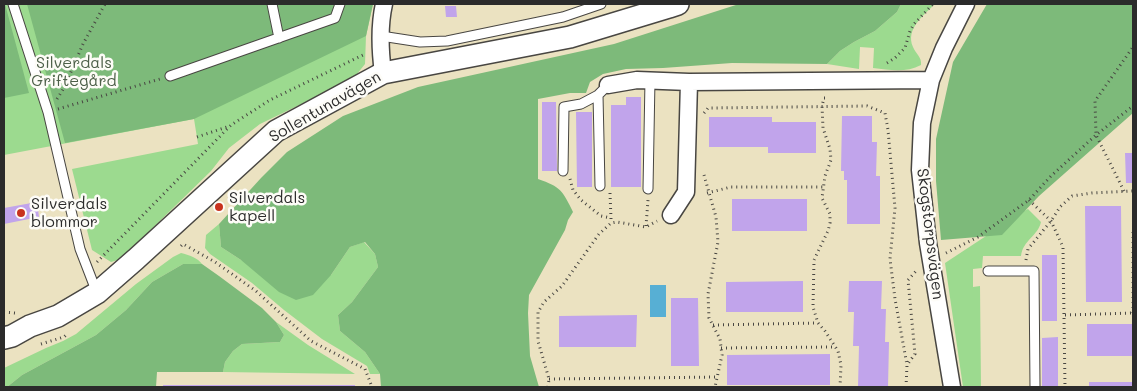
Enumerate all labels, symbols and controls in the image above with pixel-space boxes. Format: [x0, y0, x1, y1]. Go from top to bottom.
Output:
park label: Silverdals Griftegård [31, 53, 117, 91]
street label: Sollentunavägen [266, 67, 384, 147]
street label: Skogstorpsvägen [912, 167, 948, 301]
place label: Silverdals kapell [229, 188, 305, 226]
place label: Silverdals blommor [31, 194, 107, 232]
marker: Silverdals kapell [213, 201, 225, 213]
marker: Silverdals blommor [15, 207, 27, 219]

